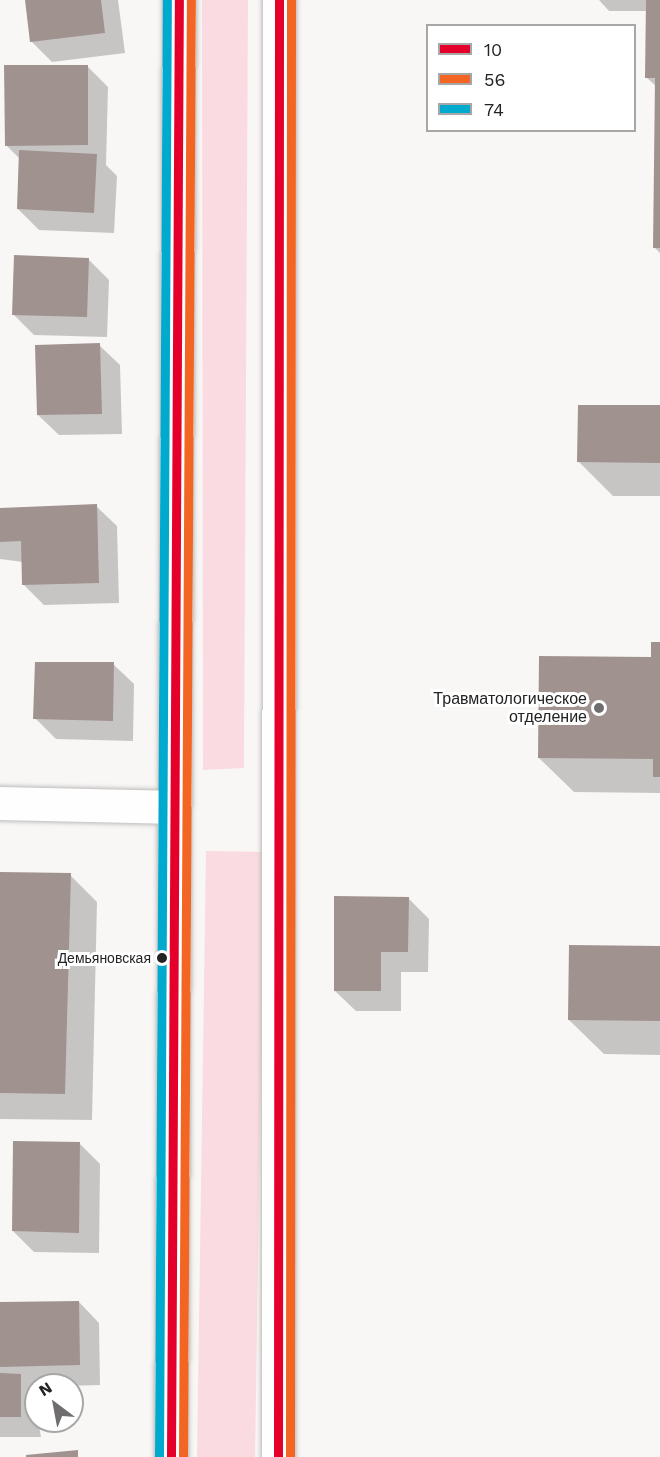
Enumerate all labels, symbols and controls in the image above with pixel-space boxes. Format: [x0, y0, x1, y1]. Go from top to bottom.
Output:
legend [426, 24, 636, 132]
text: 10 [484, 39, 502, 60]
text: 56 [484, 69, 505, 90]
text: 74 [484, 99, 504, 120]
place label: Травматологическое отделение [433, 689, 587, 727]
marker: Травматологическое отделение [592, 701, 606, 715]
place label: Демьяновская [58, 950, 151, 966]
marker: Демьяновская [156, 952, 168, 964]
north arrow [24, 1373, 84, 1433]
text: N [35, 1378, 55, 1400]

